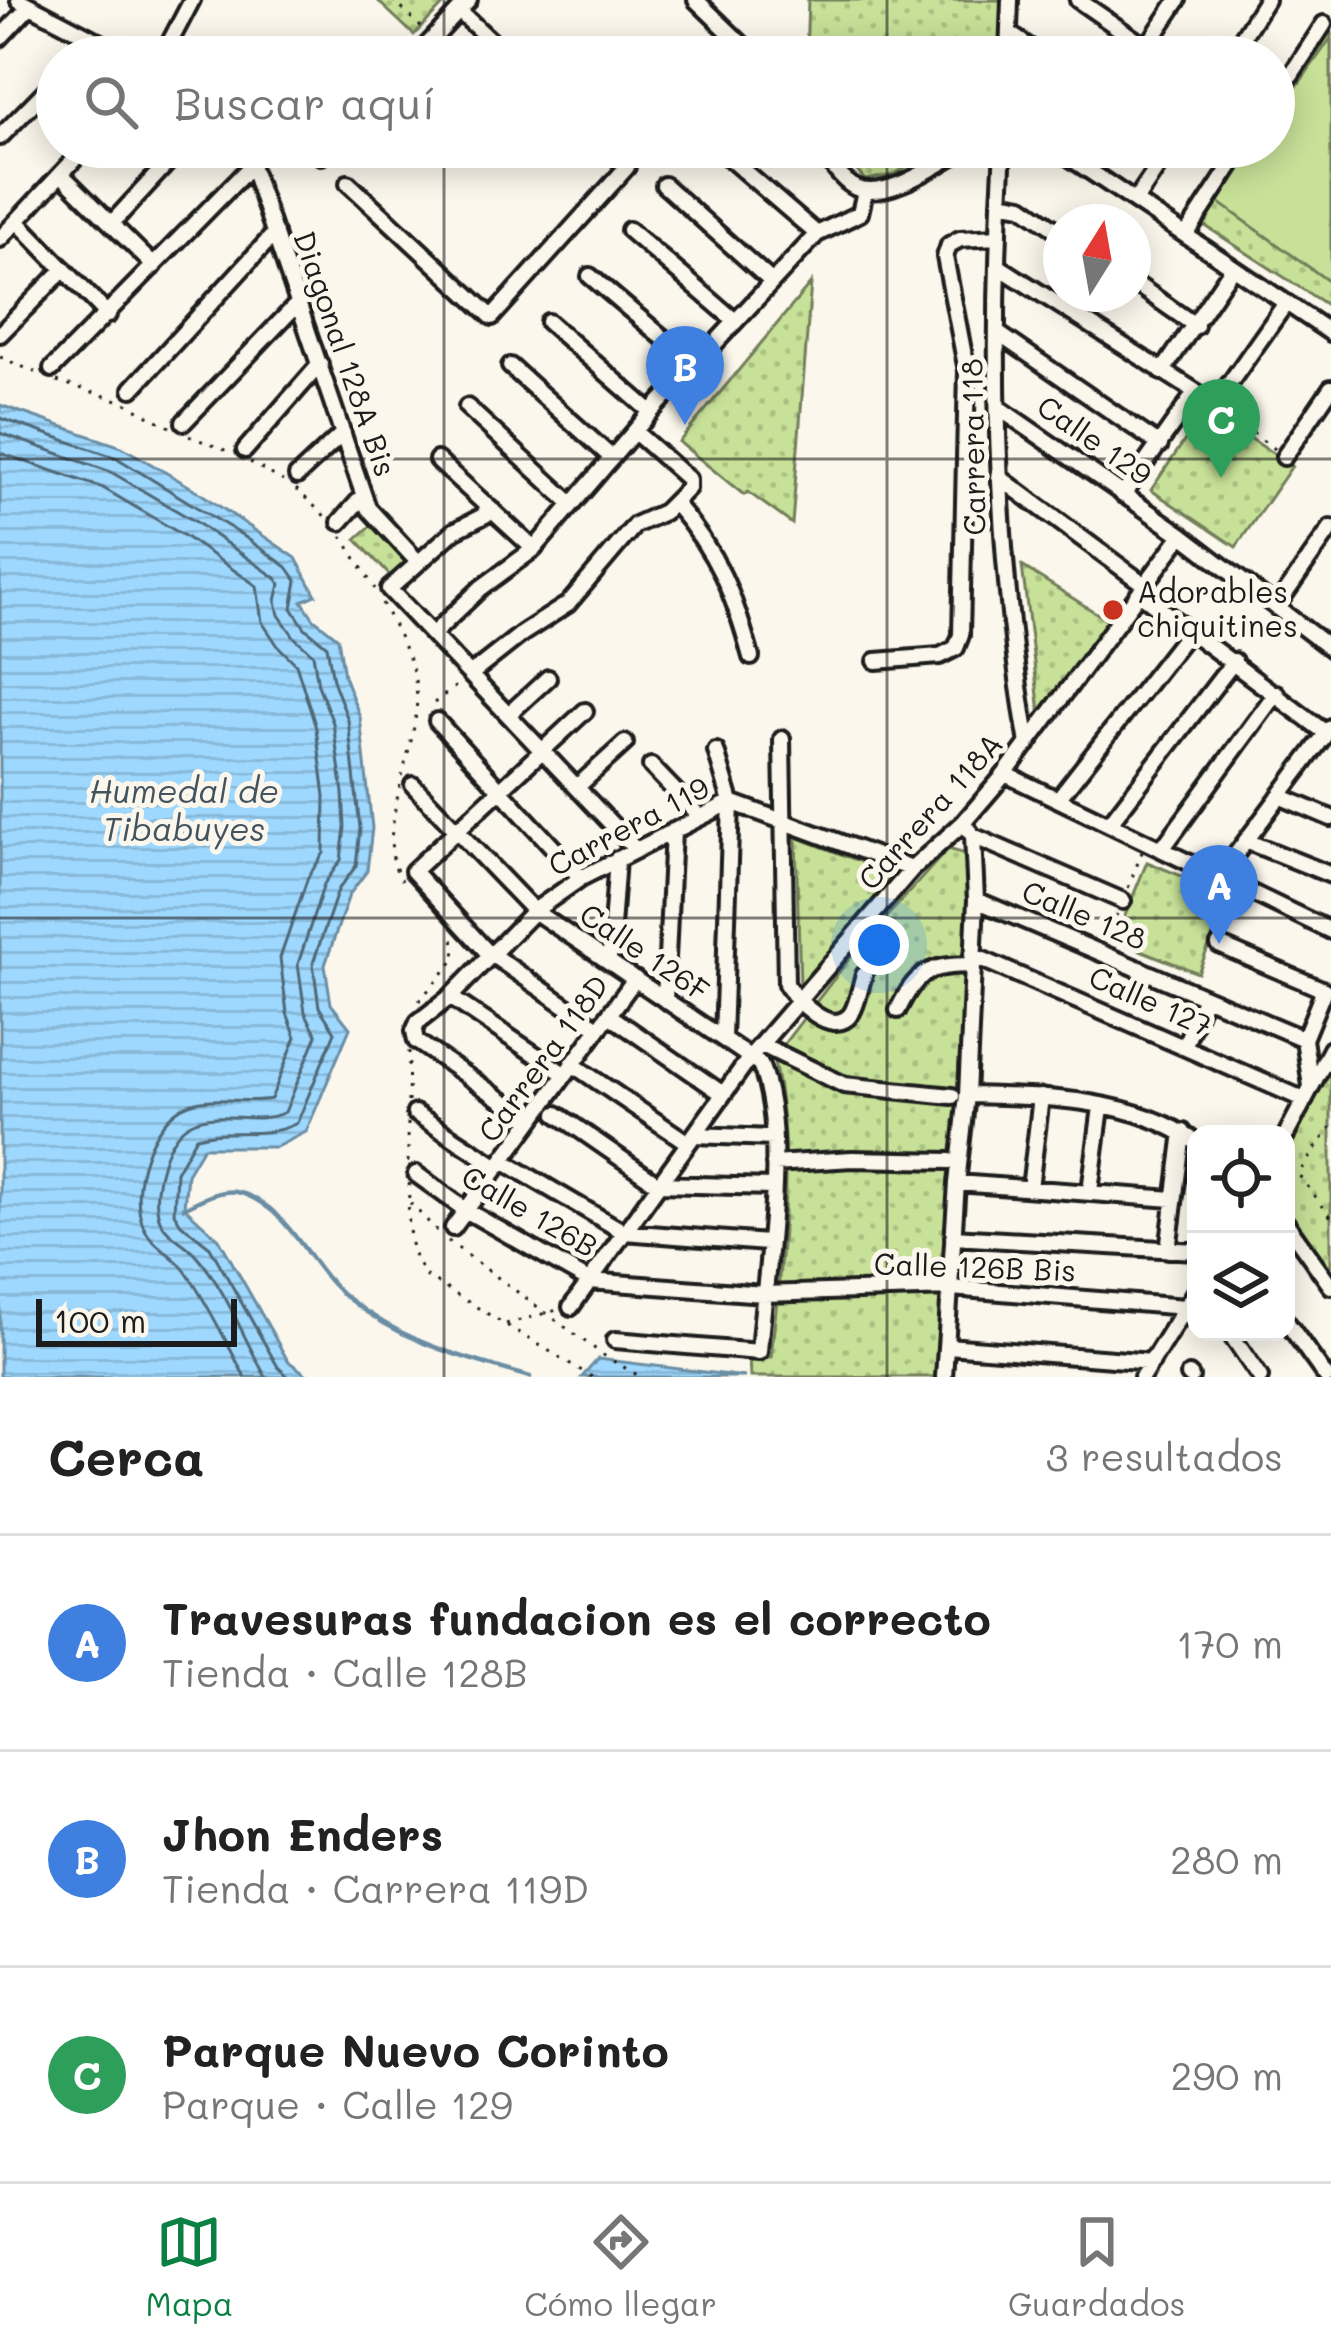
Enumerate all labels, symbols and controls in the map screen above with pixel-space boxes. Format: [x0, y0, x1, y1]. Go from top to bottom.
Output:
search box [36, 36, 1295, 168]
icon: search [78, 69, 144, 135]
text: Buscar aquí [174, 73, 436, 131]
north arrow [1043, 204, 1151, 312]
street label: Diagonal 128A Bis [285, 225, 407, 481]
pin: B [646, 326, 724, 425]
street label: Carrera 118 [950, 358, 994, 536]
pin: C [1182, 379, 1260, 478]
street label: Calle 129 [1030, 385, 1160, 493]
place label: Adorables chiquitines [1137, 571, 1298, 645]
marker: Adorables chiquitines [1100, 597, 1126, 623]
street label: Carrera 118A [848, 724, 1011, 898]
street label: Carrera 119 [541, 766, 715, 884]
water label: Humedal de Tibabuyes [89, 768, 279, 850]
pin: A [1180, 845, 1258, 944]
street label: Calle 128 [1016, 870, 1153, 958]
street label: Calle 126F [572, 893, 718, 1009]
your location [849, 915, 909, 975]
street label: Calle 127 [1083, 955, 1218, 1045]
street label: Carrera 118D [468, 966, 617, 1150]
map controls [1187, 1125, 1295, 1341]
button: locate [1187, 1125, 1295, 1233]
street label: Calle 126B [455, 1155, 605, 1265]
button: layers [1187, 1233, 1295, 1341]
street label: Calle 126B Bis [873, 1242, 1077, 1290]
scale bar [36, 1293, 237, 1346]
text: 100 m [54, 1298, 146, 1341]
text: Cerca [48, 1422, 205, 1489]
text: 3 resultados [1046, 1430, 1283, 1481]
text: Travesuras fundacion es el correcto [162, 1588, 991, 1646]
text: A [73, 1617, 101, 1668]
text: 170 m [1176, 1617, 1283, 1668]
text: Tienda · Calle 128B [162, 1646, 528, 1697]
text: Jhon Enders [162, 1804, 443, 1862]
text: B [74, 1833, 100, 1884]
text: 280 m [1170, 1833, 1283, 1884]
text: Tienda · Carrera 119D [162, 1862, 589, 1913]
text: Parque Nuevo Corinto [162, 2020, 669, 2078]
text: C [73, 2049, 101, 2100]
text: 290 m [1171, 2049, 1283, 2100]
text: Parque · Calle 129 [162, 2078, 513, 2129]
tab: Mapa [145, 2209, 233, 2324]
tab: Cómo llegar [524, 2209, 717, 2324]
tab: Guardados [1008, 2209, 1186, 2324]

